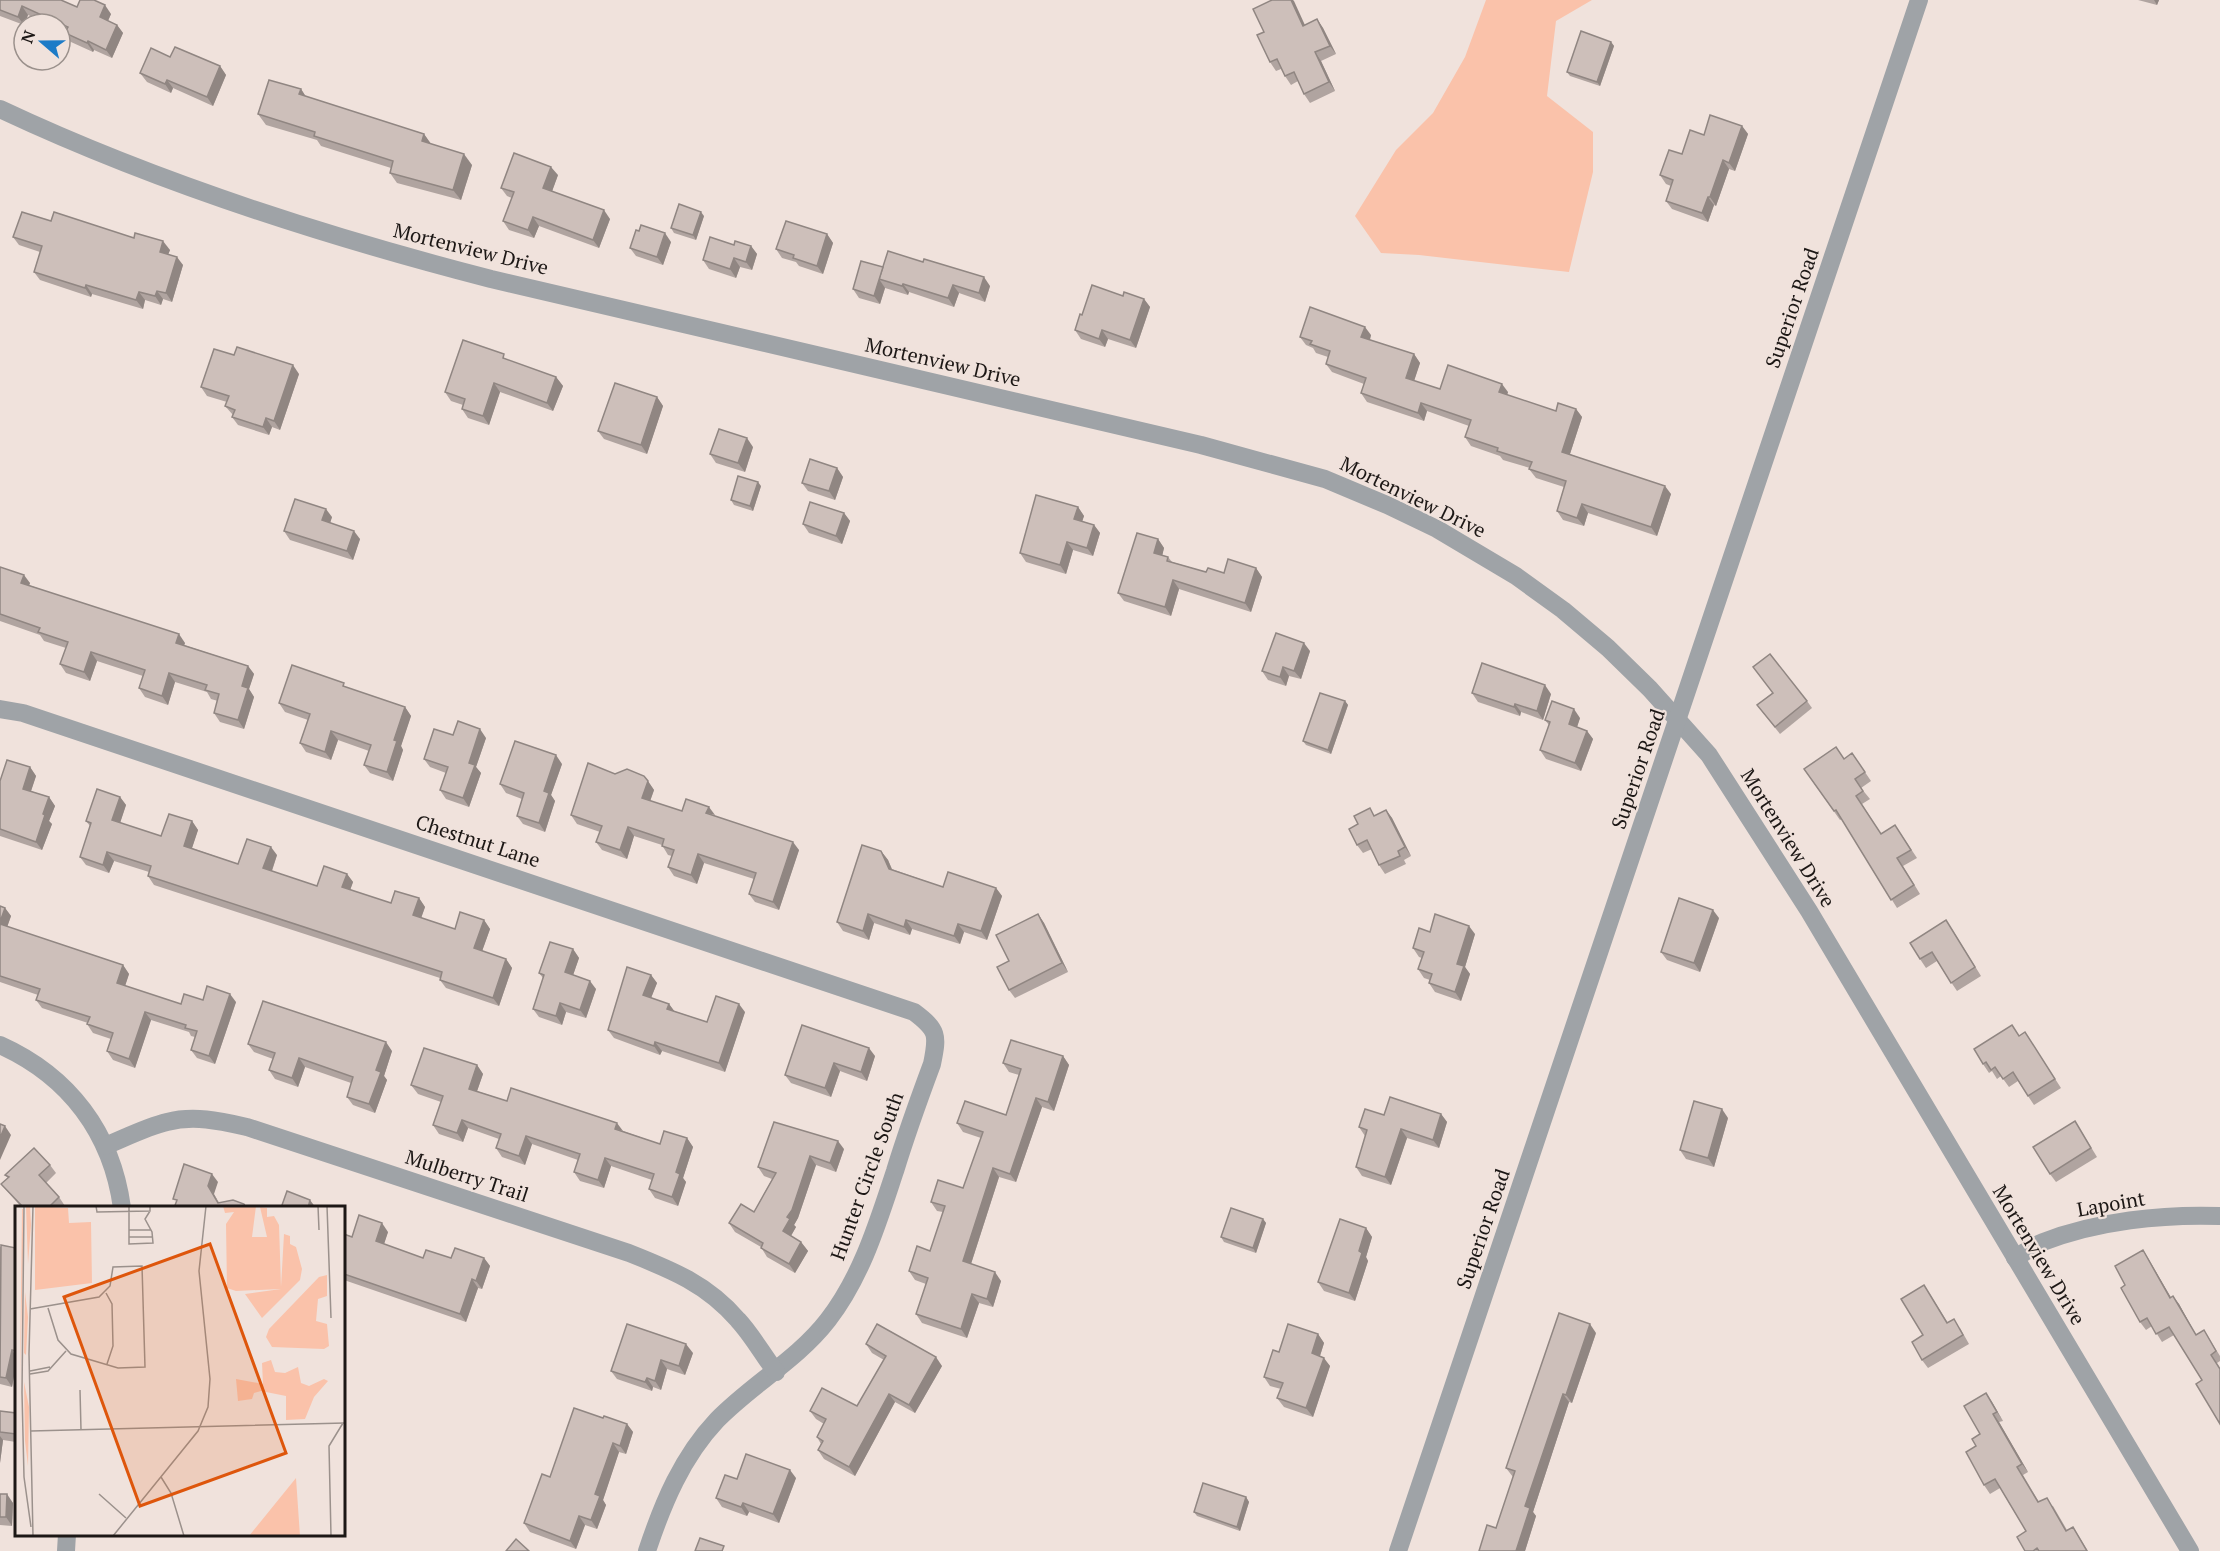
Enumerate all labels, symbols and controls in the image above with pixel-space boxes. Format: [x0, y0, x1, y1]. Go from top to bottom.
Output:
north arrow [12, 12, 72, 72]
text: N [15, 27, 40, 46]
street label: Mortenview Drive [391, 216, 551, 281]
street label: Superior Road [1758, 244, 1825, 372]
street label: Mortenview Drive [863, 331, 1023, 393]
street label: Mortenview Drive [1336, 450, 1490, 543]
street label: Superior Road [1604, 705, 1671, 833]
street label: Mortenview Drive [1735, 763, 1842, 912]
street label: Chestnut Lane [412, 808, 544, 873]
street label: Hunter Circle South [824, 1088, 910, 1264]
street label: Mulberry Trail [402, 1143, 532, 1208]
street label: Superior Road [1449, 1165, 1516, 1293]
street label: Mortenview Drive [1987, 1180, 2092, 1330]
street label: Lapoint [2075, 1184, 2148, 1223]
inset map [15, 1206, 345, 1536]

